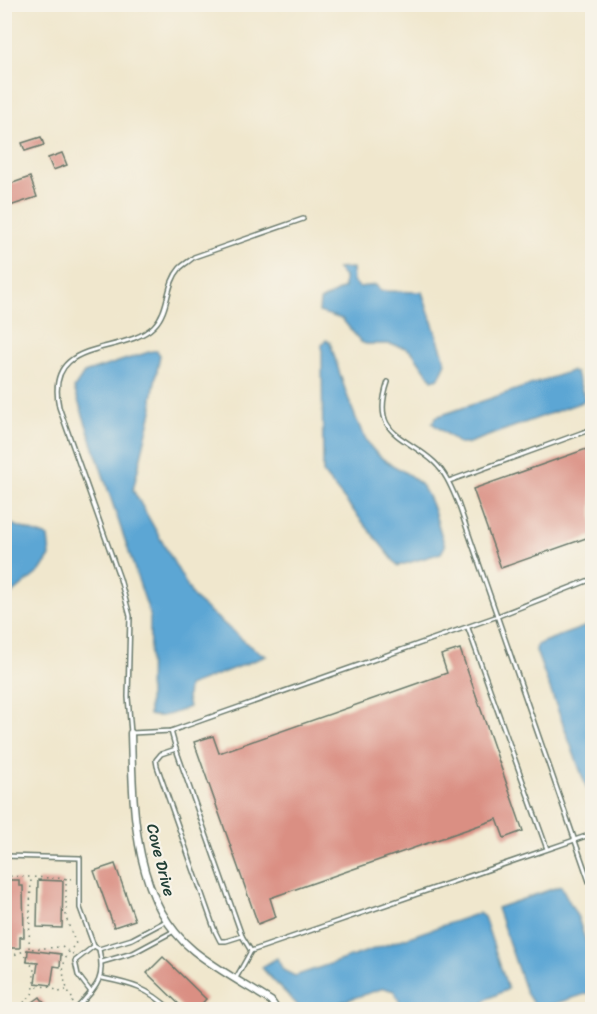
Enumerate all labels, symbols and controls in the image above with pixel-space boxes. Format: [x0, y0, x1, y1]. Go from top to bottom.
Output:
street label: Cove Drive [138, 821, 184, 899]

